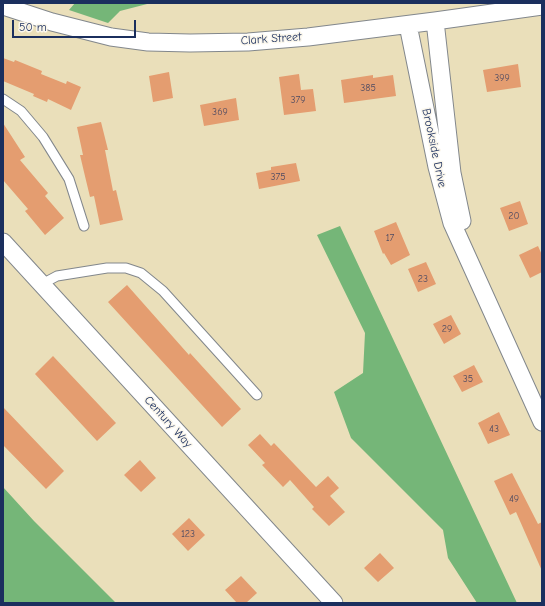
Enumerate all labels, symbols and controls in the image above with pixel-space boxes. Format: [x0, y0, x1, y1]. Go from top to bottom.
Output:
scale bar [14, 12, 138, 38]
text: 50 m [19, 20, 47, 34]
street label: Clark Street [240, 30, 302, 48]
house number: 399 [494, 72, 510, 84]
house number: 385 [360, 82, 376, 94]
house number: 379 [290, 94, 306, 106]
house number: 369 [212, 106, 228, 118]
street label: Brookside Drive [419, 107, 449, 189]
house number: 375 [270, 171, 286, 183]
house number: 20 [508, 210, 520, 222]
house number: 17 [386, 232, 394, 244]
house number: 23 [418, 273, 428, 285]
house number: 29 [442, 323, 452, 335]
house number: 35 [463, 373, 473, 385]
street label: Century Way [141, 393, 195, 451]
house number: 43 [489, 423, 499, 435]
house number: 49 [509, 493, 519, 505]
house number: 123 [181, 528, 195, 540]

